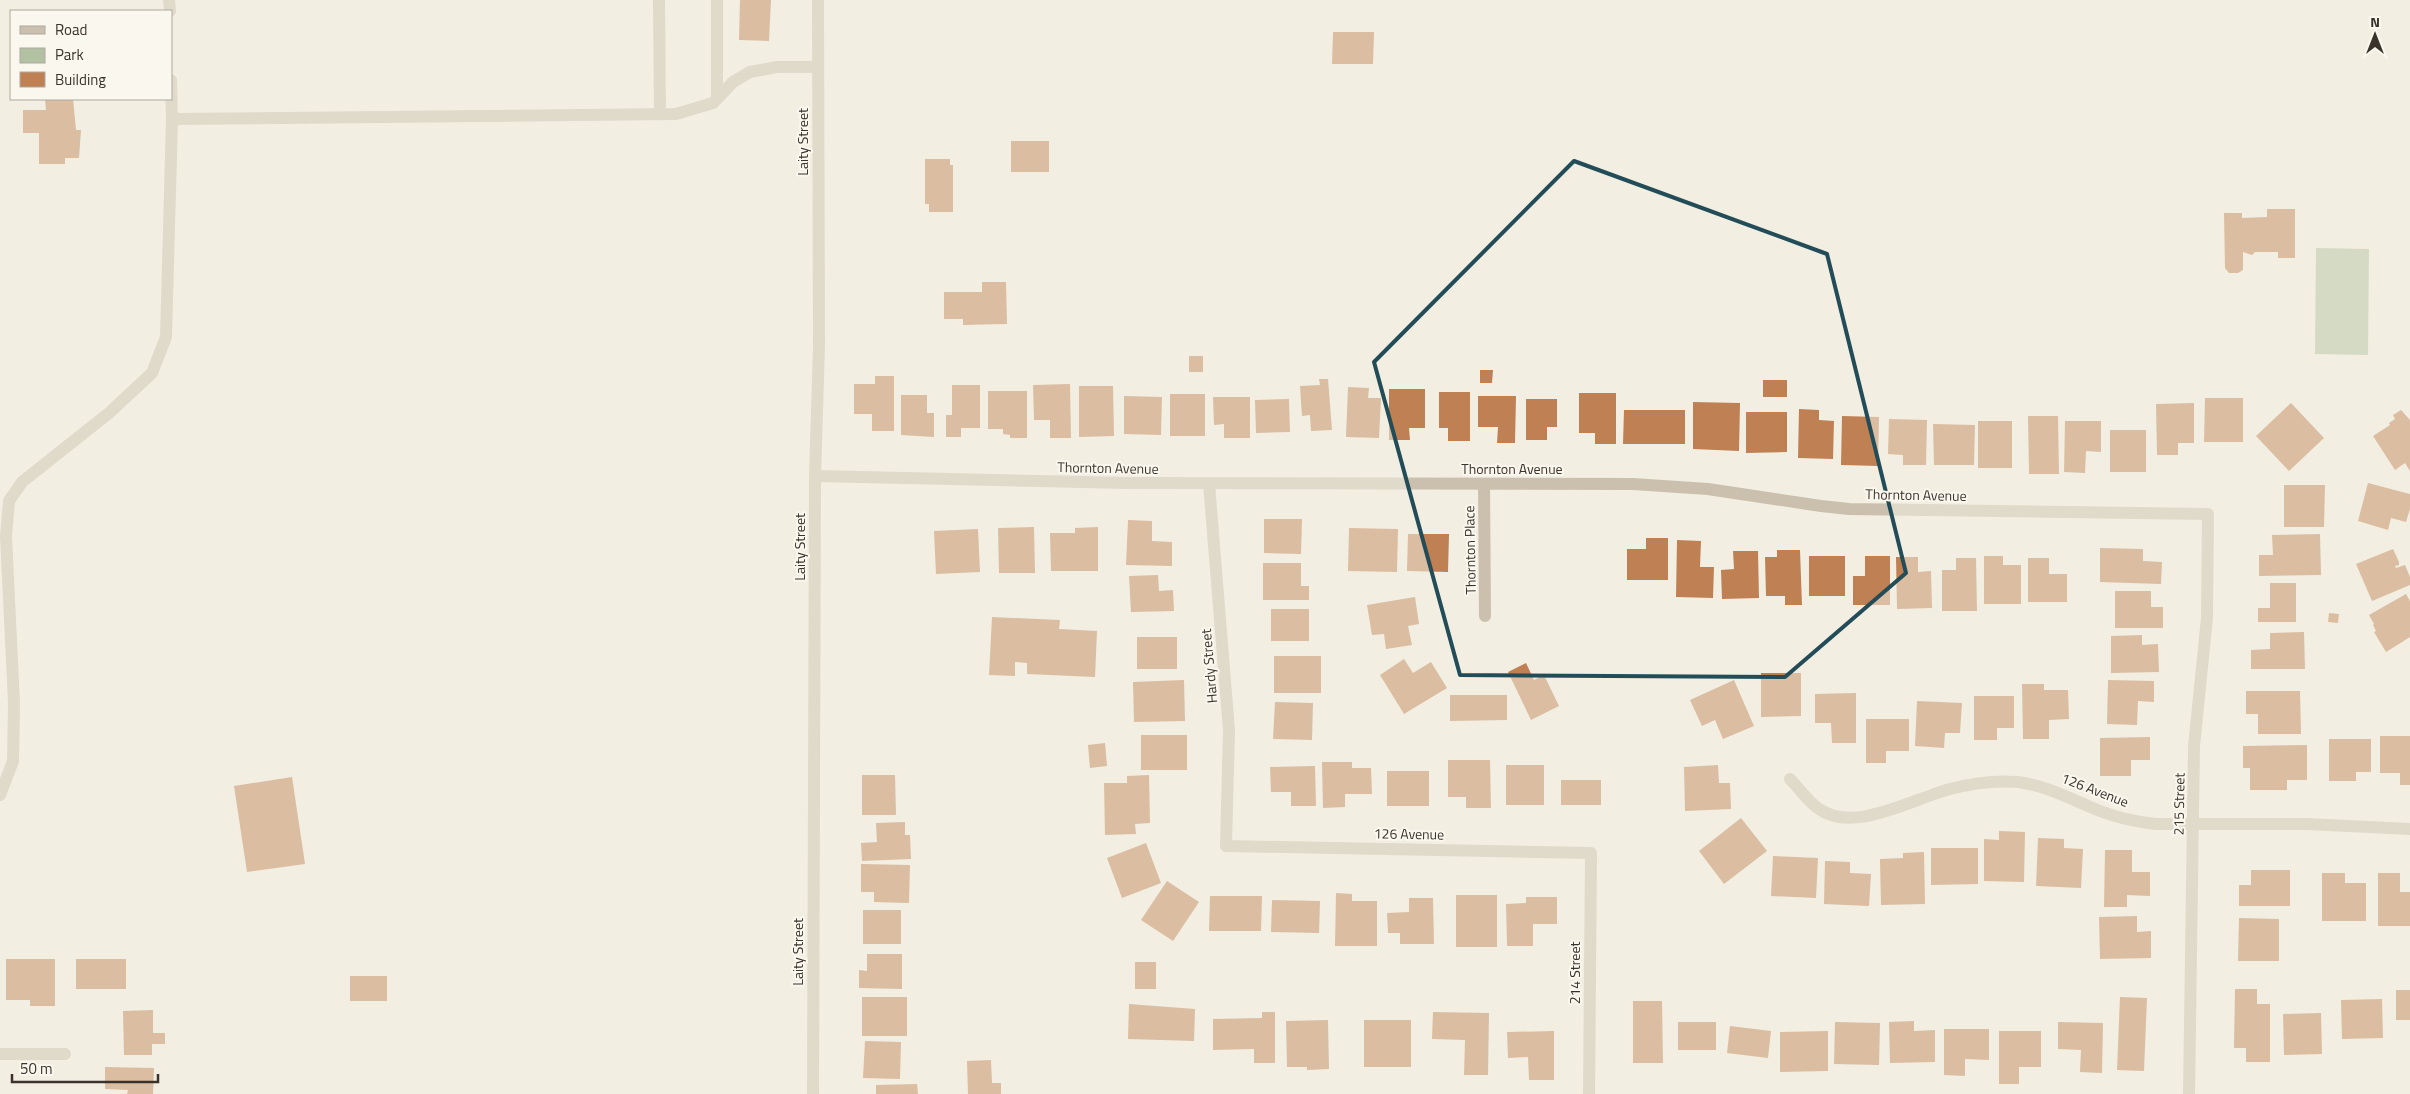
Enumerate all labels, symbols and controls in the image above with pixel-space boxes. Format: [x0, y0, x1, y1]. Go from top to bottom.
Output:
legend [10, 10, 172, 100]
north arrow [2350, 10, 2400, 60]
text: N [2370, 11, 2380, 32]
text: Road [55, 18, 87, 41]
text: Park [55, 43, 84, 66]
text: Building [55, 68, 106, 91]
street label: Laity Street [792, 108, 813, 176]
street label: Thornton Avenue [1057, 456, 1159, 479]
street label: Thornton Avenue [1461, 458, 1563, 479]
street label: Thornton Avenue [1865, 483, 1967, 506]
street label: Thornton Place [1458, 505, 1481, 595]
street label: Laity Street [789, 513, 810, 581]
street label: Hardy Street [1195, 628, 1222, 704]
street label: 126 Avenue [2059, 767, 2132, 812]
street label: 215 Street [2167, 772, 2190, 836]
street label: 126 Avenue [1374, 822, 1444, 845]
street label: Laity Street [787, 918, 808, 986]
street label: 214 Street [1564, 942, 1585, 1004]
scale bar [12, 1052, 159, 1084]
text: 50 m [20, 1057, 53, 1080]

